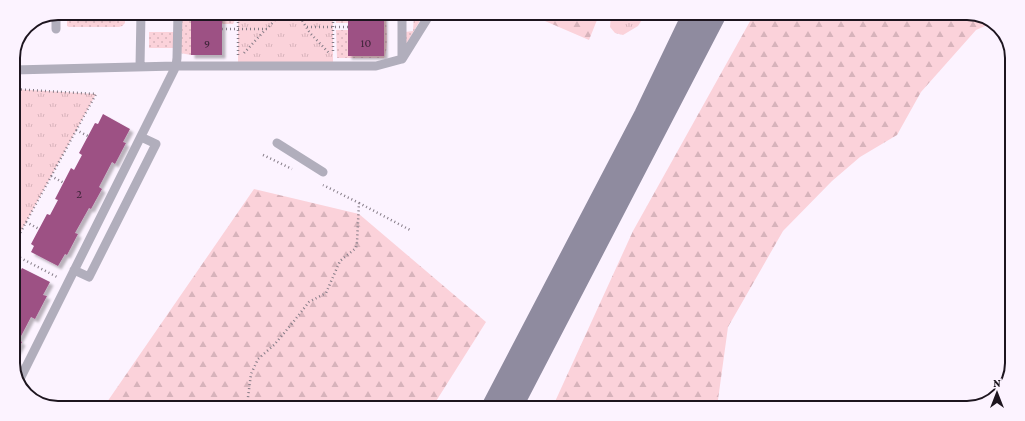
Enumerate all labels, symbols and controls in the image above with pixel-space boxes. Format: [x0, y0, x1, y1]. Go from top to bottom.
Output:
house number: 10 [361, 36, 372, 50]
house number: 9 [204, 37, 210, 51]
house number: 2 [76, 187, 82, 201]
north arrow [977, 373, 1017, 413]
text: N [993, 377, 1001, 389]

